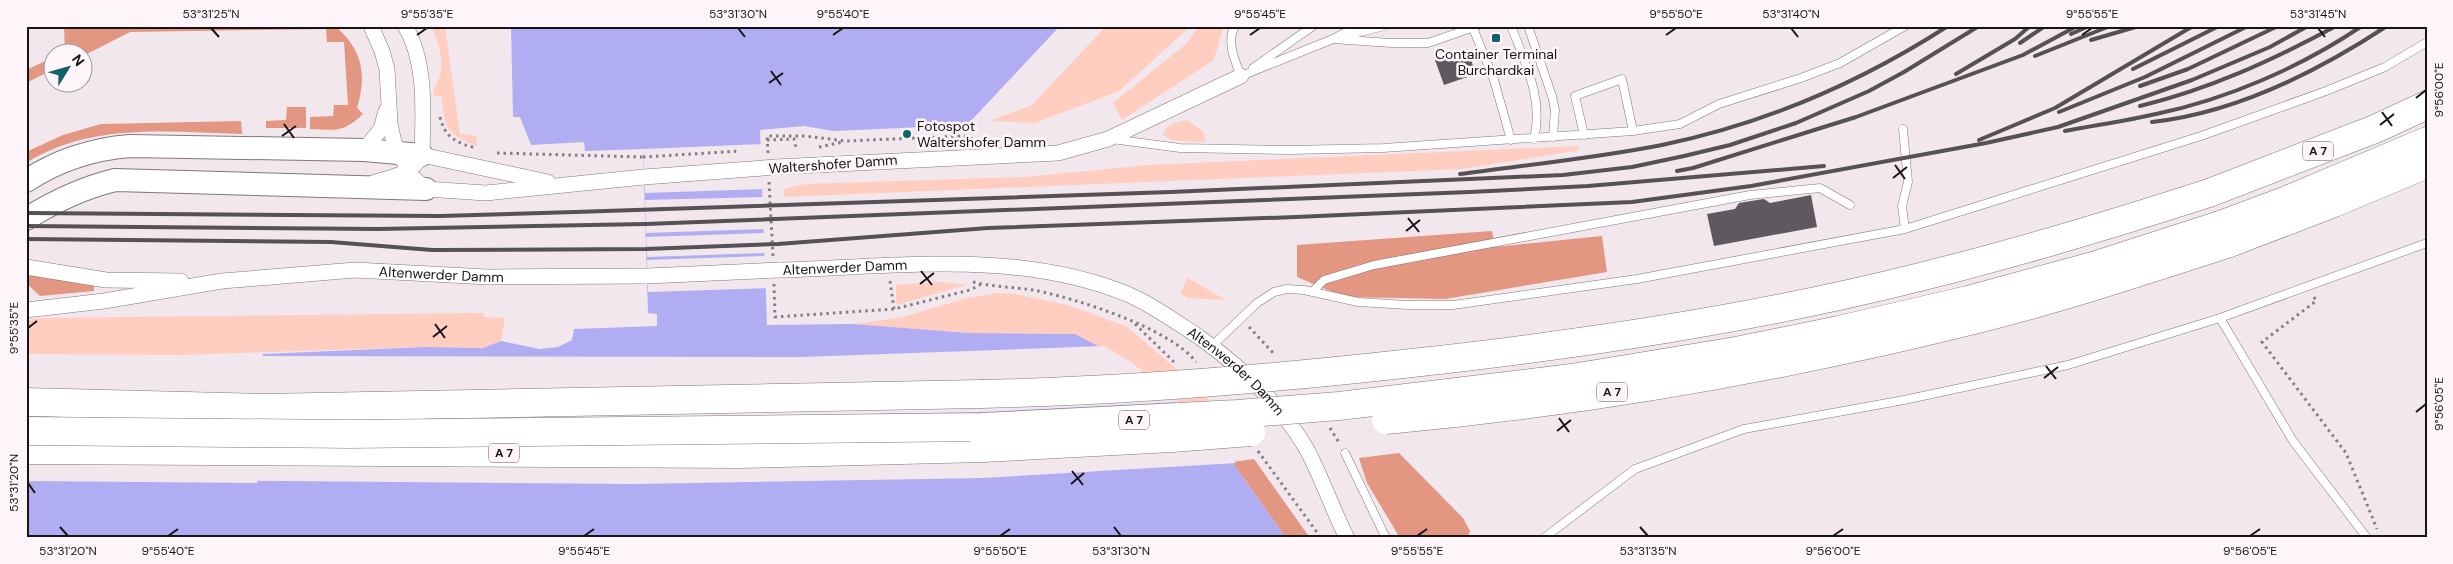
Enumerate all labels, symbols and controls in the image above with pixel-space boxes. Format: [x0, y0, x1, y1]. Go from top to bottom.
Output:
text: 53°31'25"N [183, 6, 239, 22]
text: 9°55'35"E [401, 6, 453, 22]
text: 53°31'30"N [709, 6, 767, 22]
text: 9°55'40"E [816, 6, 870, 22]
text: 9°55'45"E [1234, 6, 1286, 22]
text: 9°55'50"E [1649, 6, 1703, 22]
text: 53°31'40"N [1762, 6, 1820, 22]
text: 9°55'55"E [2066, 6, 2118, 22]
text: 53°31'45"N [2290, 6, 2346, 22]
marker: Container Terminal Burchardkai [1490, 32, 1502, 44]
north arrow [42, 42, 92, 92]
place label: Container Terminal Burchardkai [1435, 45, 1557, 79]
text: N [68, 51, 89, 70]
text: 9°56'00"E [2431, 62, 2447, 118]
place label: Fotospot Waltershofer Damm [917, 117, 1046, 151]
marker: Fotospot Waltershofer Damm [901, 128, 913, 140]
road number: A 7 [2303, 142, 2333, 160]
street label: Waltershofer Damm [768, 151, 898, 177]
street label: Altenwerder Damm [782, 256, 908, 279]
street label: Altenwerder Damm [378, 262, 504, 286]
text: 9°55'35"E [6, 302, 22, 354]
street label: Altenwerder Damm [1184, 323, 1289, 419]
text: 9°56'05"E [2431, 377, 2447, 431]
road number: A 7 [1597, 382, 1627, 402]
road number: A 7 [1119, 410, 1149, 430]
road number: A 7 [489, 443, 519, 462]
text: 53°31'20"N [6, 454, 22, 512]
text: 53°31'20"N [39, 543, 97, 559]
text: 9°55'40"E [141, 543, 195, 559]
text: 9°55'45"E [558, 543, 610, 559]
text: 9°55'50"E [973, 543, 1027, 559]
text: 53°31'30"N [1092, 543, 1150, 559]
text: 9°55'55"E [1391, 543, 1443, 559]
text: 53°31'35"N [1619, 543, 1677, 559]
text: 9°56'00"E [1805, 543, 1861, 559]
text: 9°56'05"E [2223, 543, 2277, 559]

